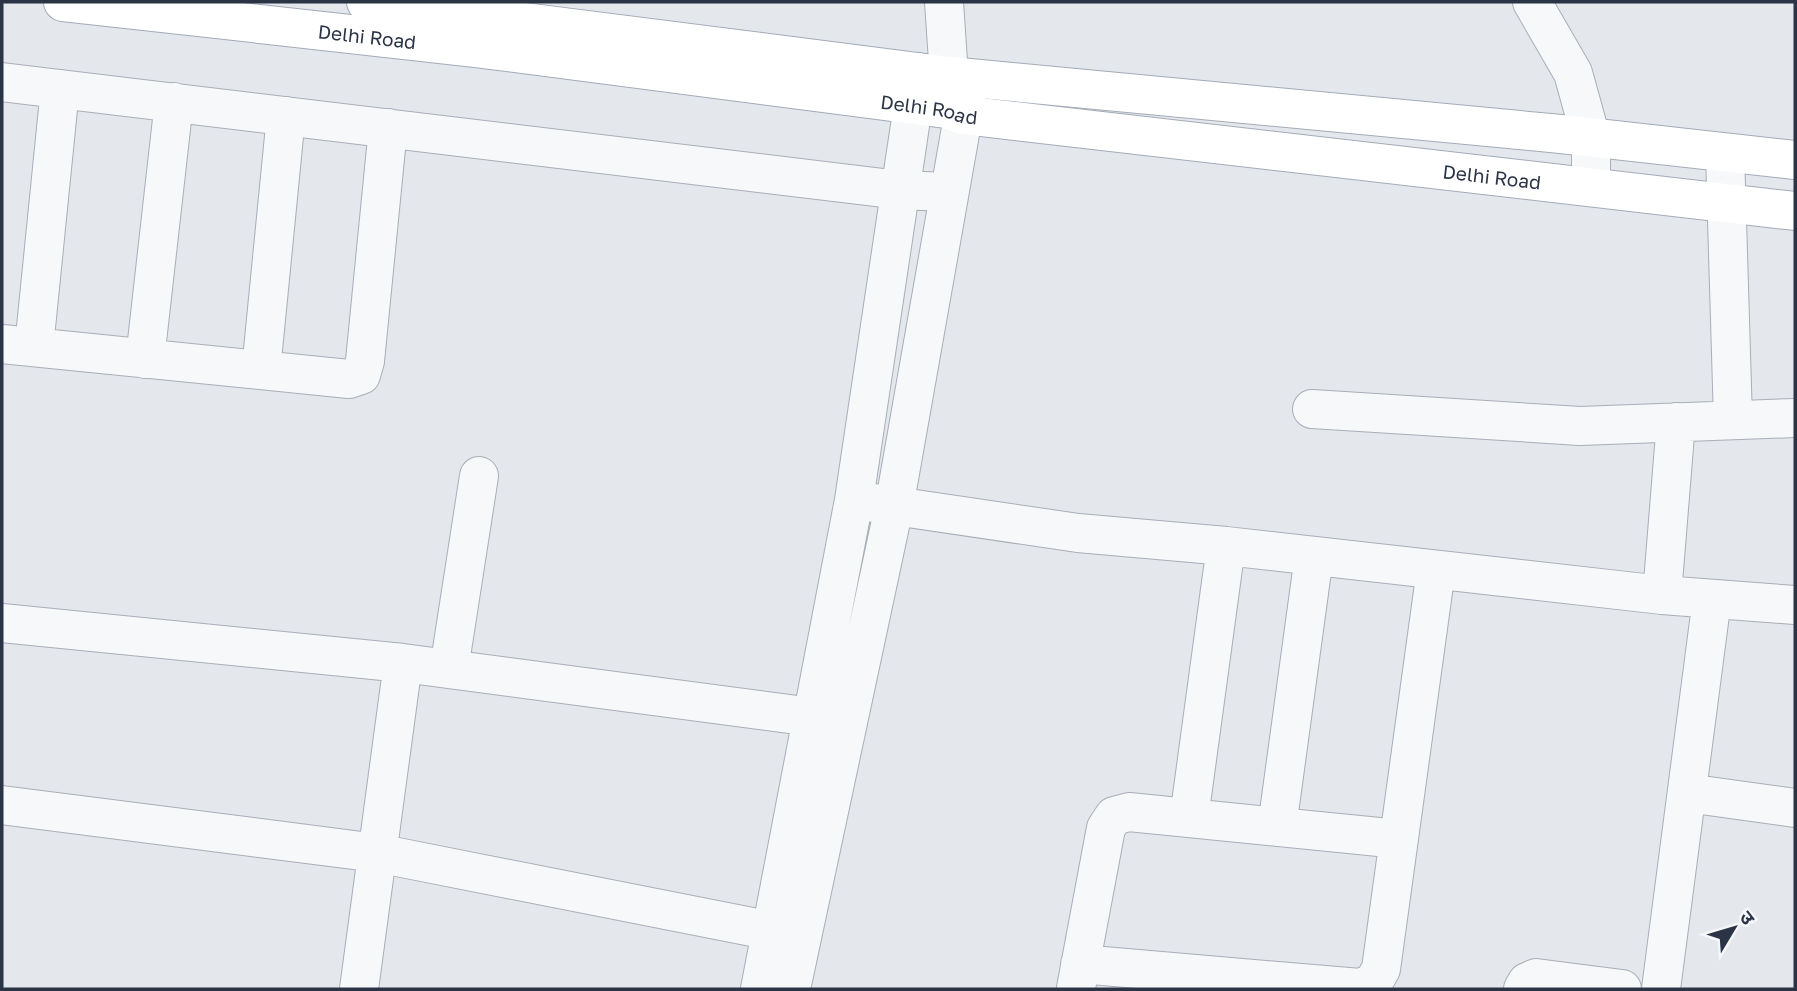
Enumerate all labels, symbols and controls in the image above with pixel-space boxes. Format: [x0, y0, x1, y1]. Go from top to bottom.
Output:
street label: Delhi Road [317, 19, 417, 53]
street label: Delhi Road [879, 89, 979, 128]
street label: Delhi Road [1442, 159, 1542, 193]
north arrow [1699, 893, 1769, 963]
text: उ [1735, 906, 1761, 929]

